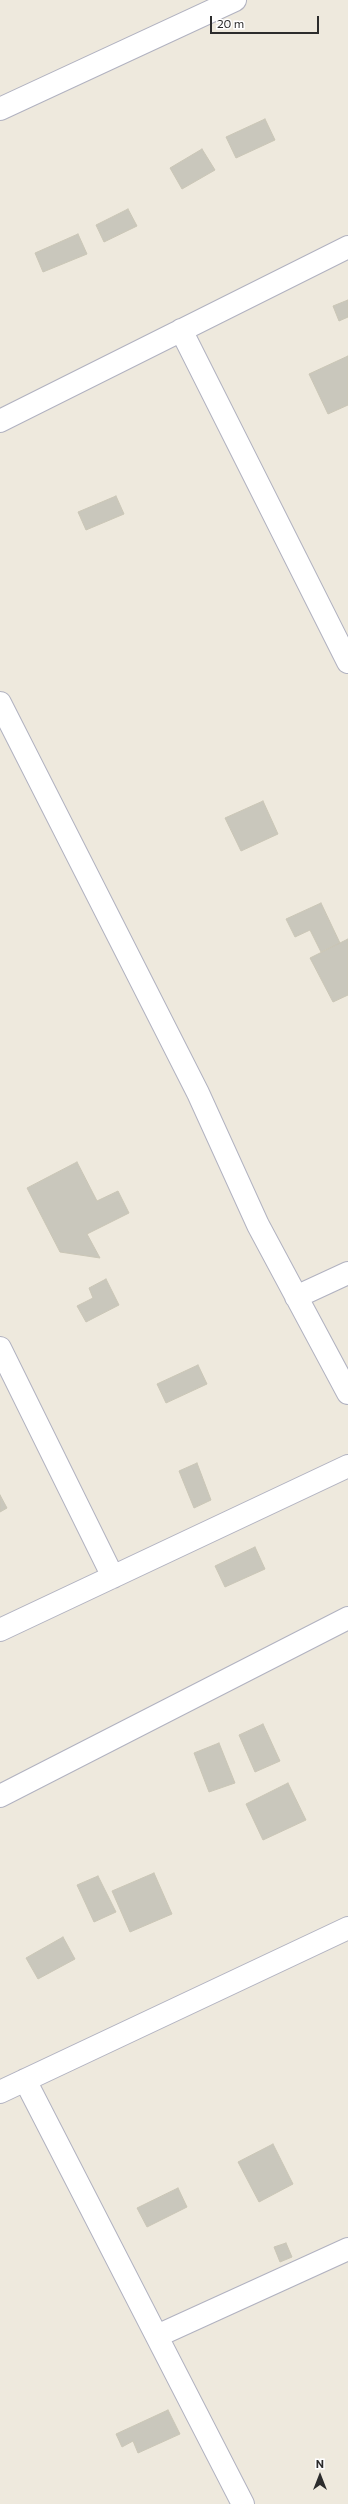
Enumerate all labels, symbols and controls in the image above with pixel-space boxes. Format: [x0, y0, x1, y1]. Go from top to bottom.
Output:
scale bar [212, 8, 321, 34]
text: 20 m [217, 16, 244, 30]
north arrow [300, 2456, 340, 2496]
text: N [316, 2457, 324, 2470]

